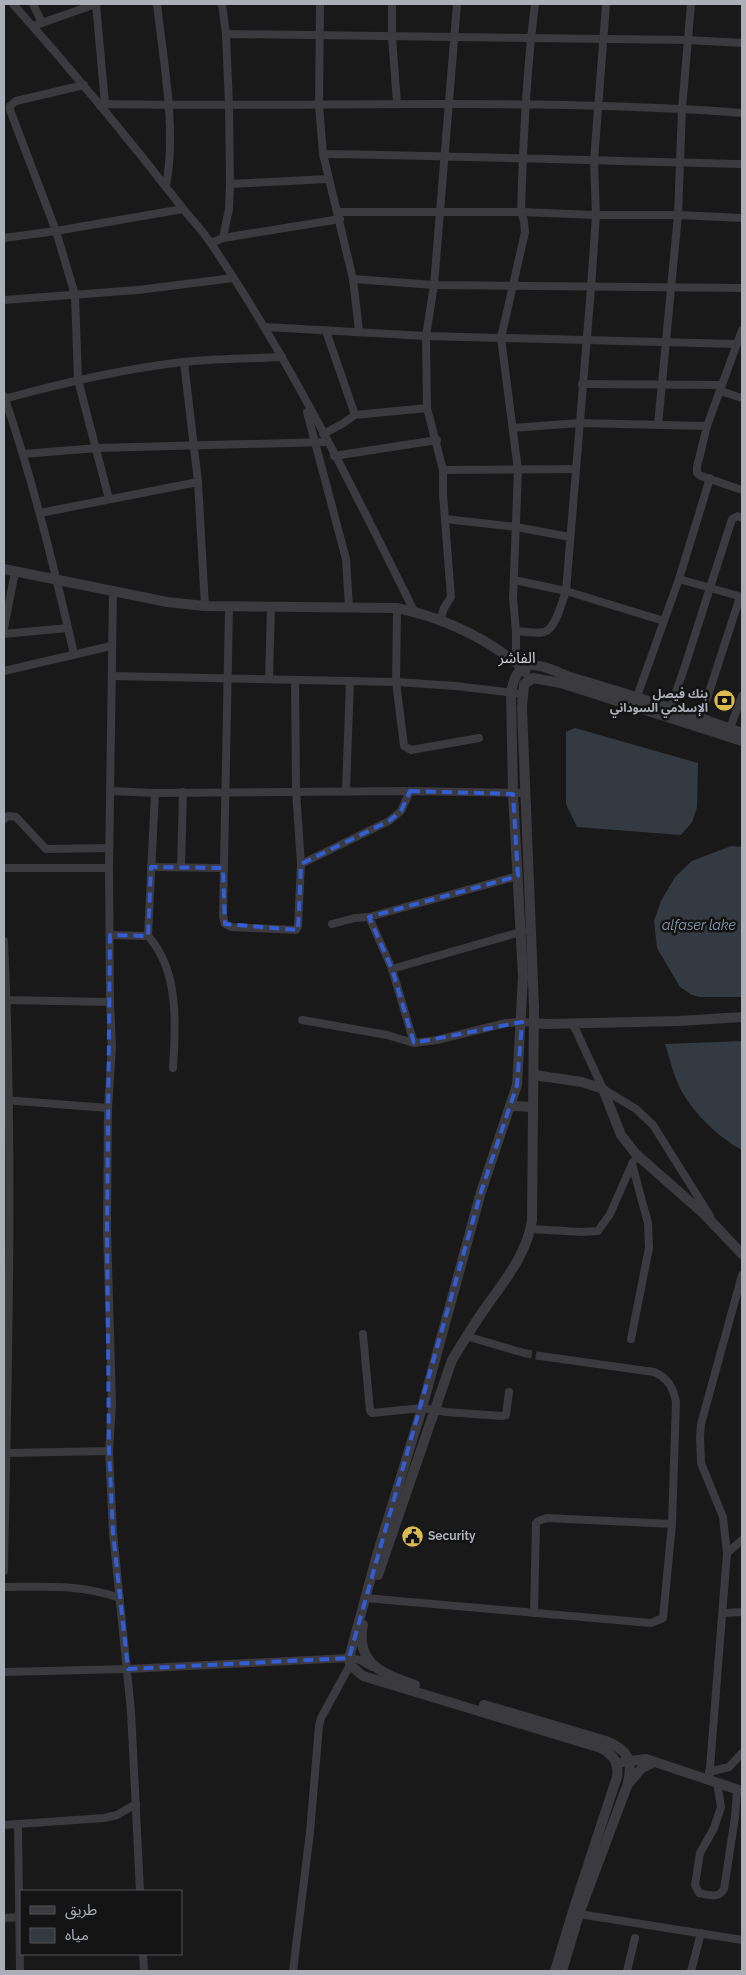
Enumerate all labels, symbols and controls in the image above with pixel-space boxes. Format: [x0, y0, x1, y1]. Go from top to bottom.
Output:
district label: الفاشر [498, 649, 535, 667]
place label: بنك فيصل الإسلامي السوداني [610, 687, 708, 718]
bank icon: بنك فيصل الإسلامي السوداني [712, 689, 736, 713]
water label: alfaser lake [662, 917, 736, 933]
public building icon: Security [400, 1524, 424, 1548]
place label: Security [428, 1529, 476, 1543]
legend [20, 1890, 182, 1955]
text: طريق [65, 1901, 97, 1920]
text: مياه [65, 1926, 89, 1944]

